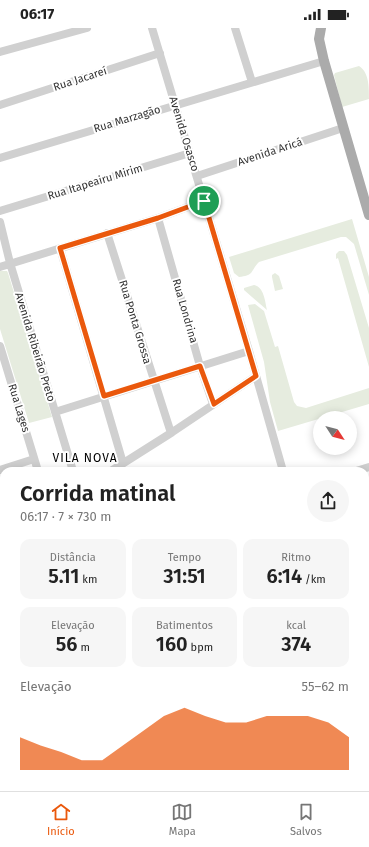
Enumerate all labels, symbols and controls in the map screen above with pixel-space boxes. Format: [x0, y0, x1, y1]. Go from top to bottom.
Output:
text: 06:17 [20, 5, 54, 23]
street label: Rua Jacareí [52, 64, 108, 94]
street label: Avenida Osasco [166, 95, 202, 173]
street label: Rua Marzagão [92, 103, 162, 135]
street label: Avenida Aricá [236, 135, 304, 169]
street label: Rua Itapeairu Mirim [46, 161, 144, 203]
pin [187, 184, 221, 218]
icon: arrive [193, 190, 215, 212]
street label: Rua Londrina [170, 277, 200, 345]
street label: Rua Ponta Grossa [116, 279, 154, 366]
street label: Avenida Ribeirão Preto [12, 291, 58, 403]
street label: Rua Lages [5, 382, 33, 434]
north arrow [313, 411, 357, 455]
map controls [313, 411, 357, 455]
district label: VILA NOVA [52, 451, 118, 465]
text: Corrida matinal [20, 480, 176, 507]
button: share [307, 480, 349, 522]
text: 06:17 · 7 × 730 m [20, 509, 111, 524]
text: Distância [50, 551, 96, 564]
text: Tempo [168, 551, 201, 564]
text: Ritmo [281, 551, 311, 564]
text: 5.11 [48, 564, 79, 588]
text: 31:51 [163, 564, 206, 588]
text: 6:14 [267, 564, 302, 588]
text: km [79, 573, 97, 586]
text: /km [302, 573, 326, 586]
text: Elevação [51, 619, 95, 632]
text: Batimentos [156, 619, 213, 632]
text: kcal [286, 619, 306, 632]
text: 56 [56, 632, 77, 656]
text: 160 [156, 632, 188, 656]
text: 374 [281, 632, 311, 656]
text: m [77, 641, 90, 654]
text: bpm [188, 641, 213, 654]
text: Elevação [20, 679, 72, 694]
text: 55–62 m [301, 679, 349, 694]
tab: Início [47, 801, 75, 838]
tab: Mapa [169, 801, 196, 838]
tab: Salvos [290, 801, 322, 838]

